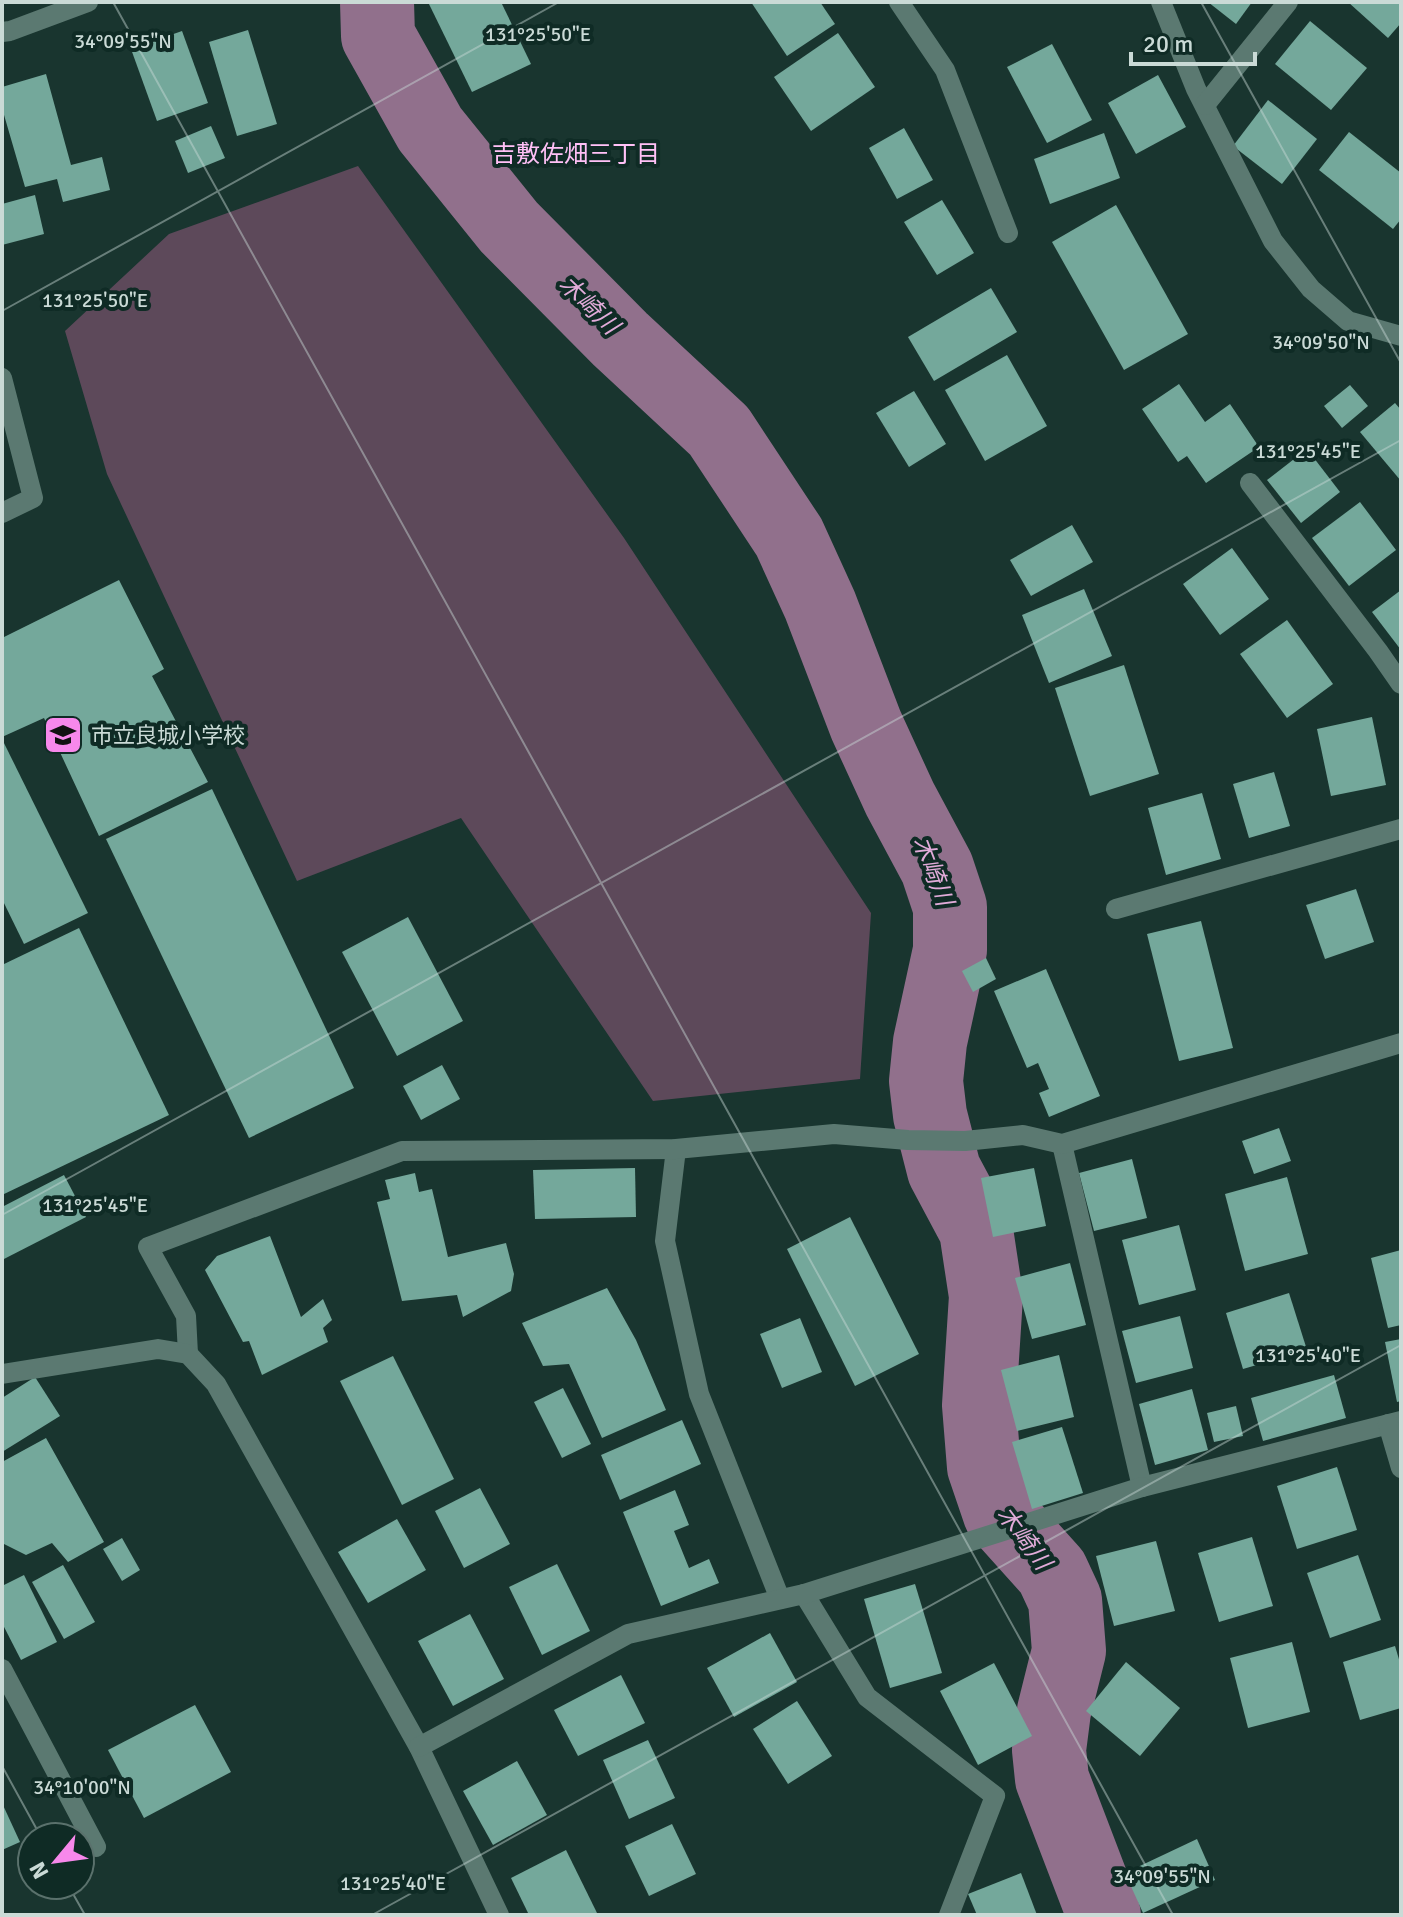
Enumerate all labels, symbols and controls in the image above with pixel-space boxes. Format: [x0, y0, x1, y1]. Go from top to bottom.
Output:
scale bar [1131, 16, 1255, 66]
text: 131°25'50"E [485, 22, 591, 47]
text: 34°09'55"N [74, 29, 172, 54]
text: 20 m [1143, 29, 1193, 59]
district label: 吉敷佐畑三丁目 [492, 139, 660, 169]
water label: 木崎川 [553, 269, 627, 343]
text: 131°25'50"E [42, 288, 148, 313]
text: 34°09'50"N [1272, 330, 1370, 355]
text: 131°25'45"E [1255, 439, 1361, 464]
school or university icon: 市立良城小学校 [42, 714, 84, 756]
place label: 市立良城小学校 [91, 722, 245, 749]
water label: 木崎川 [906, 832, 961, 913]
text: 131°25'45"E [42, 1193, 148, 1218]
text: 131°25'40"E [1255, 1343, 1361, 1368]
water label: 木崎川 [990, 1500, 1059, 1578]
text: 34°10'00"N [33, 1775, 131, 1800]
north arrow [16, 1821, 96, 1901]
text: N [23, 1857, 54, 1884]
text: 34°09'55"N [1113, 1864, 1211, 1889]
text: 131°25'40"E [340, 1871, 446, 1896]

